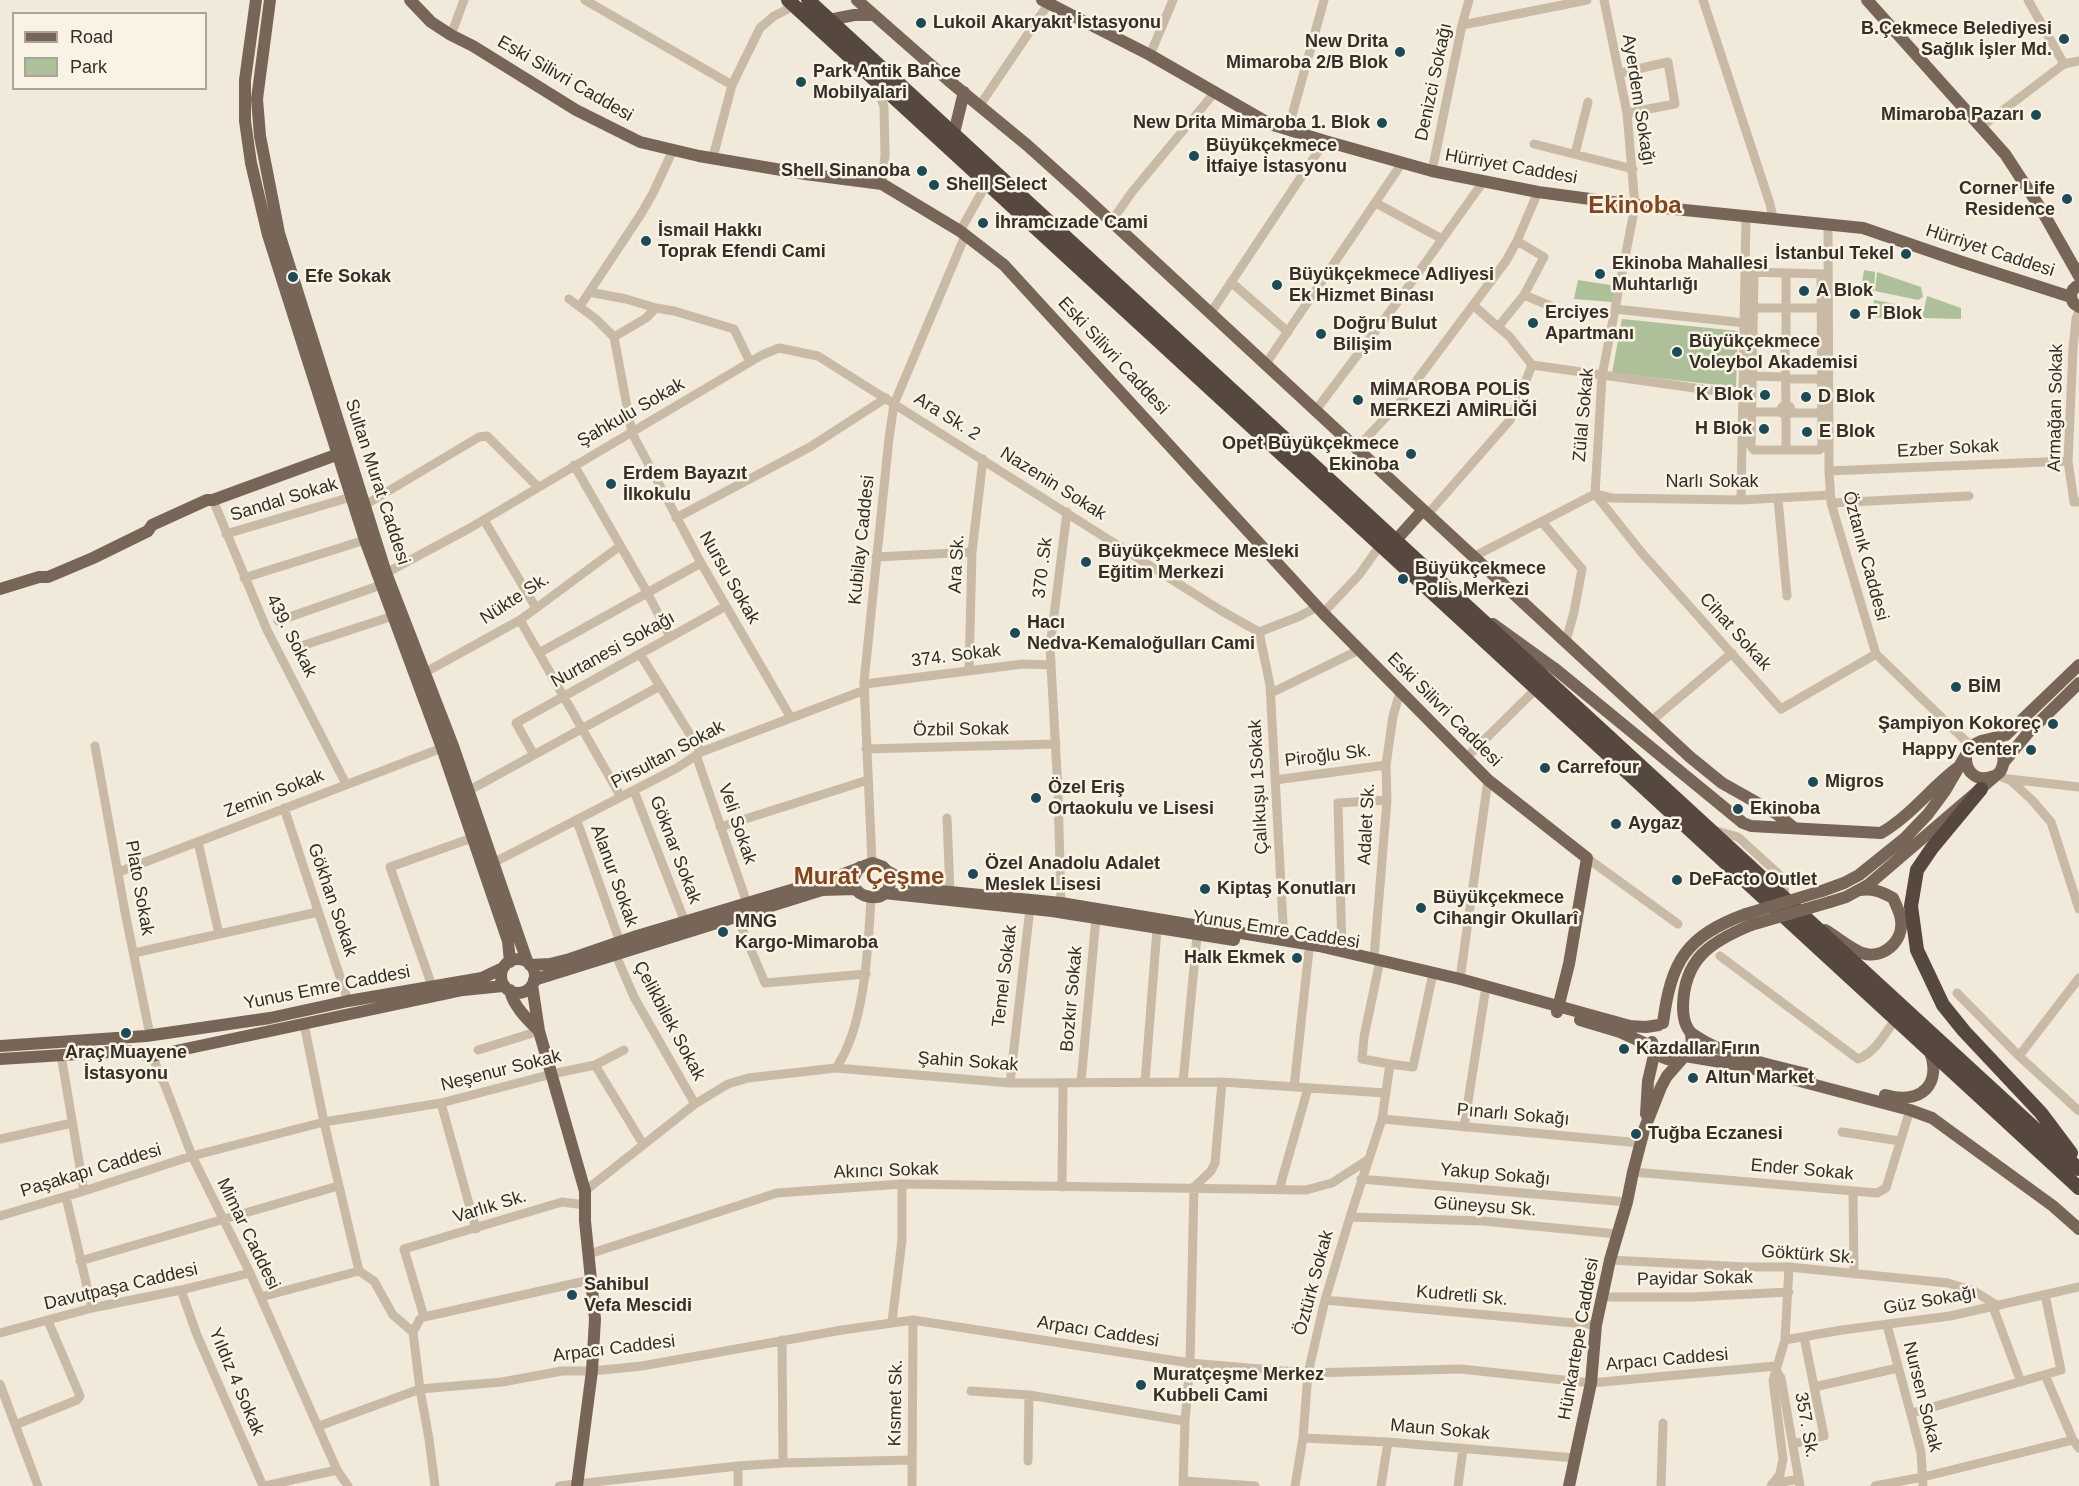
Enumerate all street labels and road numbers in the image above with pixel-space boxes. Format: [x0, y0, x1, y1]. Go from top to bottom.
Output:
street label: Denizci Sokağı [1411, 21, 1457, 143]
street label: Eski Silivri Caddesi [493, 31, 637, 127]
street label: Ayerdem Sokağı [1617, 33, 1659, 167]
street label: Hürriyet Caddesi [1443, 145, 1579, 189]
street label: Hürriyet Caddesi [1923, 220, 2057, 282]
street label: Eski Silivri Caddesi [1053, 293, 1173, 419]
street label: Armağan Sokak [2044, 344, 2068, 472]
street label: Zülal Sokak [1569, 367, 1599, 463]
street label: Şahkulu Sokak [574, 374, 688, 452]
street label: Ara Sk. 2 [910, 388, 984, 446]
street label: Sultan Murat Caddesi [340, 396, 414, 568]
street label: Ezber Sokak [1896, 436, 2000, 462]
street label: Nazenin Sokak [996, 443, 1110, 525]
street label: Narlı Sokak [1665, 471, 1759, 493]
street label: Sandal Sokak [228, 473, 340, 527]
street label: Kubilay Caddesi [844, 474, 880, 606]
street label: Öztanık Caddesi [1837, 489, 1893, 623]
street label: Nursu Sokak [694, 528, 764, 628]
street label: Ara Sk. [945, 534, 969, 594]
street label: 370 .Sk [1029, 536, 1057, 600]
street label: Nükte Sk. [476, 569, 554, 629]
street label: Cihat Sokak [1695, 589, 1775, 675]
street label: 439. Sokak [261, 591, 321, 681]
street label: Nurtanesi Sokağı [547, 607, 679, 693]
street label: 374. Sokak [910, 640, 1002, 672]
street label: Eski Silivri Caddesi [1382, 648, 1506, 772]
street label: Pirsultan Sokak [608, 716, 728, 794]
street label: Özbil Sokak [913, 718, 1009, 742]
street label: Çalıkuşu 1Sokak [1245, 719, 1273, 855]
street label: Piroğlu Sk. [1283, 740, 1373, 772]
street label: Zemin Sokak [221, 765, 327, 823]
street label: Veli Sokak [713, 781, 761, 867]
street label: Adalet Sk. [1354, 782, 1380, 866]
street label: Göknar Sokak [644, 793, 706, 907]
street label: Alanur Sokak [586, 822, 642, 930]
street label: Plato Sokak [120, 839, 158, 937]
street label: Gökhan Sokak [303, 841, 361, 959]
street label: Yunus Emre Caddesi [1191, 906, 1361, 954]
street label: Temel Sokak [988, 924, 1022, 1028]
street label: Bozkır Sokak [1057, 945, 1087, 1053]
street label: Çelikbilek Sokak [628, 958, 710, 1084]
street label: Yunus Emre Caddesi [242, 961, 412, 1015]
street label: Neşenur Sokak [439, 1046, 563, 1096]
street label: Şahin Sokak [917, 1048, 1019, 1076]
street label: Pınarlı Sokağı [1456, 1099, 1570, 1131]
street label: Paşakapı Caddesi [18, 1139, 164, 1203]
street label: Ender Sokak [1750, 1155, 1854, 1185]
street label: Akıncı Sokak [833, 1158, 939, 1184]
street label: Yakup Sokağı [1439, 1159, 1551, 1191]
street label: Mimar Caddesi [212, 1175, 284, 1293]
street label: Varlık Sk. [451, 1186, 529, 1228]
street label: Güneysu Sk. [1433, 1193, 1537, 1221]
street label: Öztürk Sokak [1290, 1228, 1338, 1338]
street label: Göktürk Sk. [1760, 1241, 1856, 1269]
street label: Hünkartepe Caddesi [1554, 1256, 1604, 1422]
street label: Davutpaşa Caddesi [42, 1259, 200, 1315]
street label: Payidar Sokak [1637, 1267, 1753, 1291]
street label: Kudretli Sk. [1415, 1281, 1509, 1311]
street label: Güz Sokağı [1882, 1282, 1978, 1320]
street label: Arpacı Caddesi [1036, 1312, 1160, 1352]
street label: Yıldız 4 Sokak [204, 1325, 268, 1439]
street label: Arpacı Caddesi [552, 1331, 676, 1367]
street label: Nursen Sokak [1898, 1340, 1946, 1454]
street label: Arpacı Caddesi [1605, 1344, 1729, 1376]
street label: Kısmet Sk. [884, 1359, 908, 1447]
street label: 357. Sk. [1790, 1391, 1822, 1459]
street label: Maun Sokak [1389, 1415, 1491, 1445]

